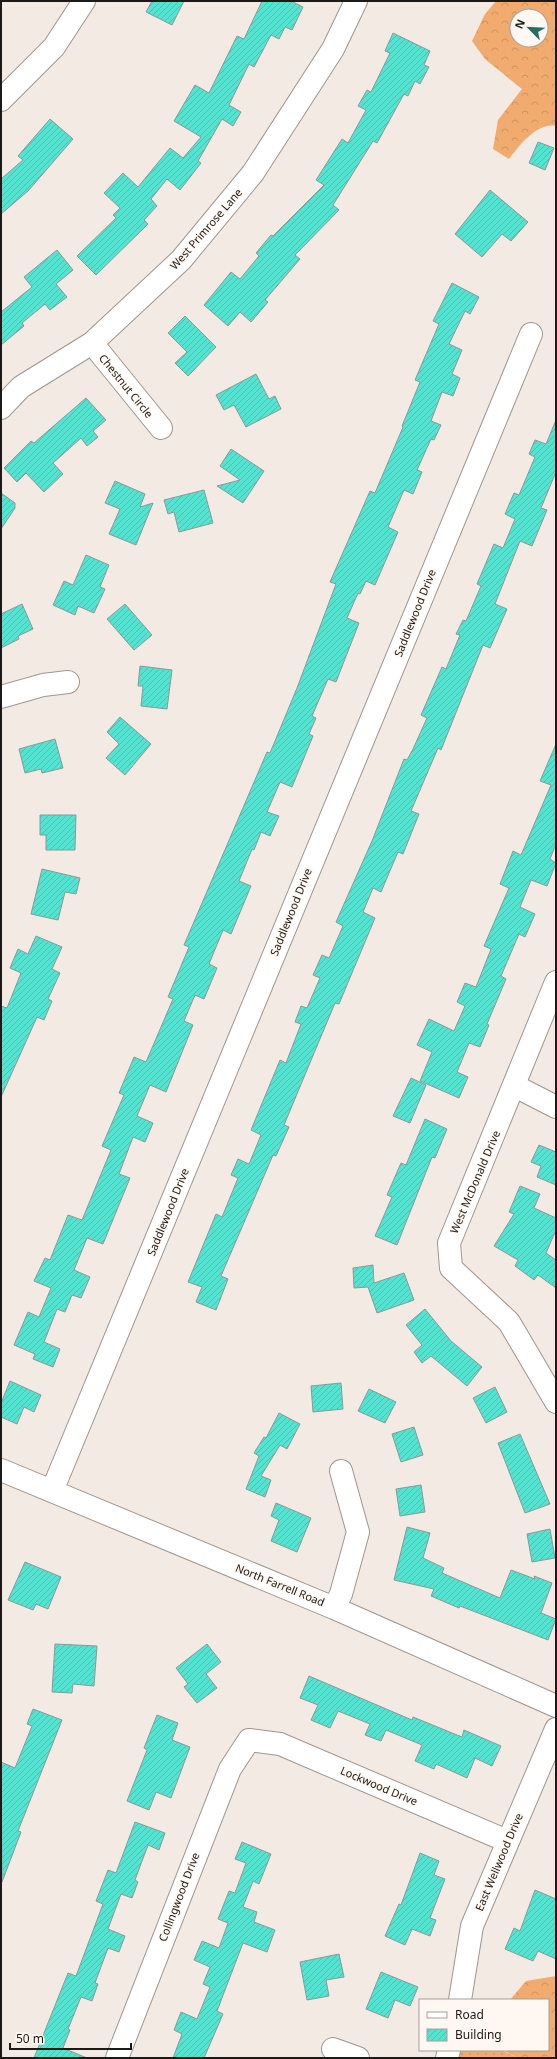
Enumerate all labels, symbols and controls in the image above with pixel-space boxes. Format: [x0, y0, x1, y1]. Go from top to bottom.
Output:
north arrow [509, 8, 549, 48]
text: N [511, 17, 528, 31]
street label: West Primrose Lane [166, 185, 245, 272]
street label: Chestnut Circle [96, 351, 157, 421]
street label: Saddlewood Drive [390, 567, 439, 659]
street label: Saddlewood Drive [266, 866, 315, 958]
street label: West McDonald Drive [446, 1128, 503, 1236]
street label: Saddlewood Drive [143, 1166, 192, 1258]
street label: North Farrell Road [233, 1560, 327, 1609]
street label: Lockwood Drive [338, 1763, 420, 1809]
street label: East Wellwood Drive [471, 1811, 526, 1913]
street label: Collingwood Drive [155, 1850, 202, 1944]
legend [419, 1999, 549, 2051]
text: Road [455, 2006, 484, 2023]
scale bar [10, 2025, 131, 2051]
text: Building [455, 2026, 502, 2043]
text: 50 m [16, 2030, 44, 2047]

